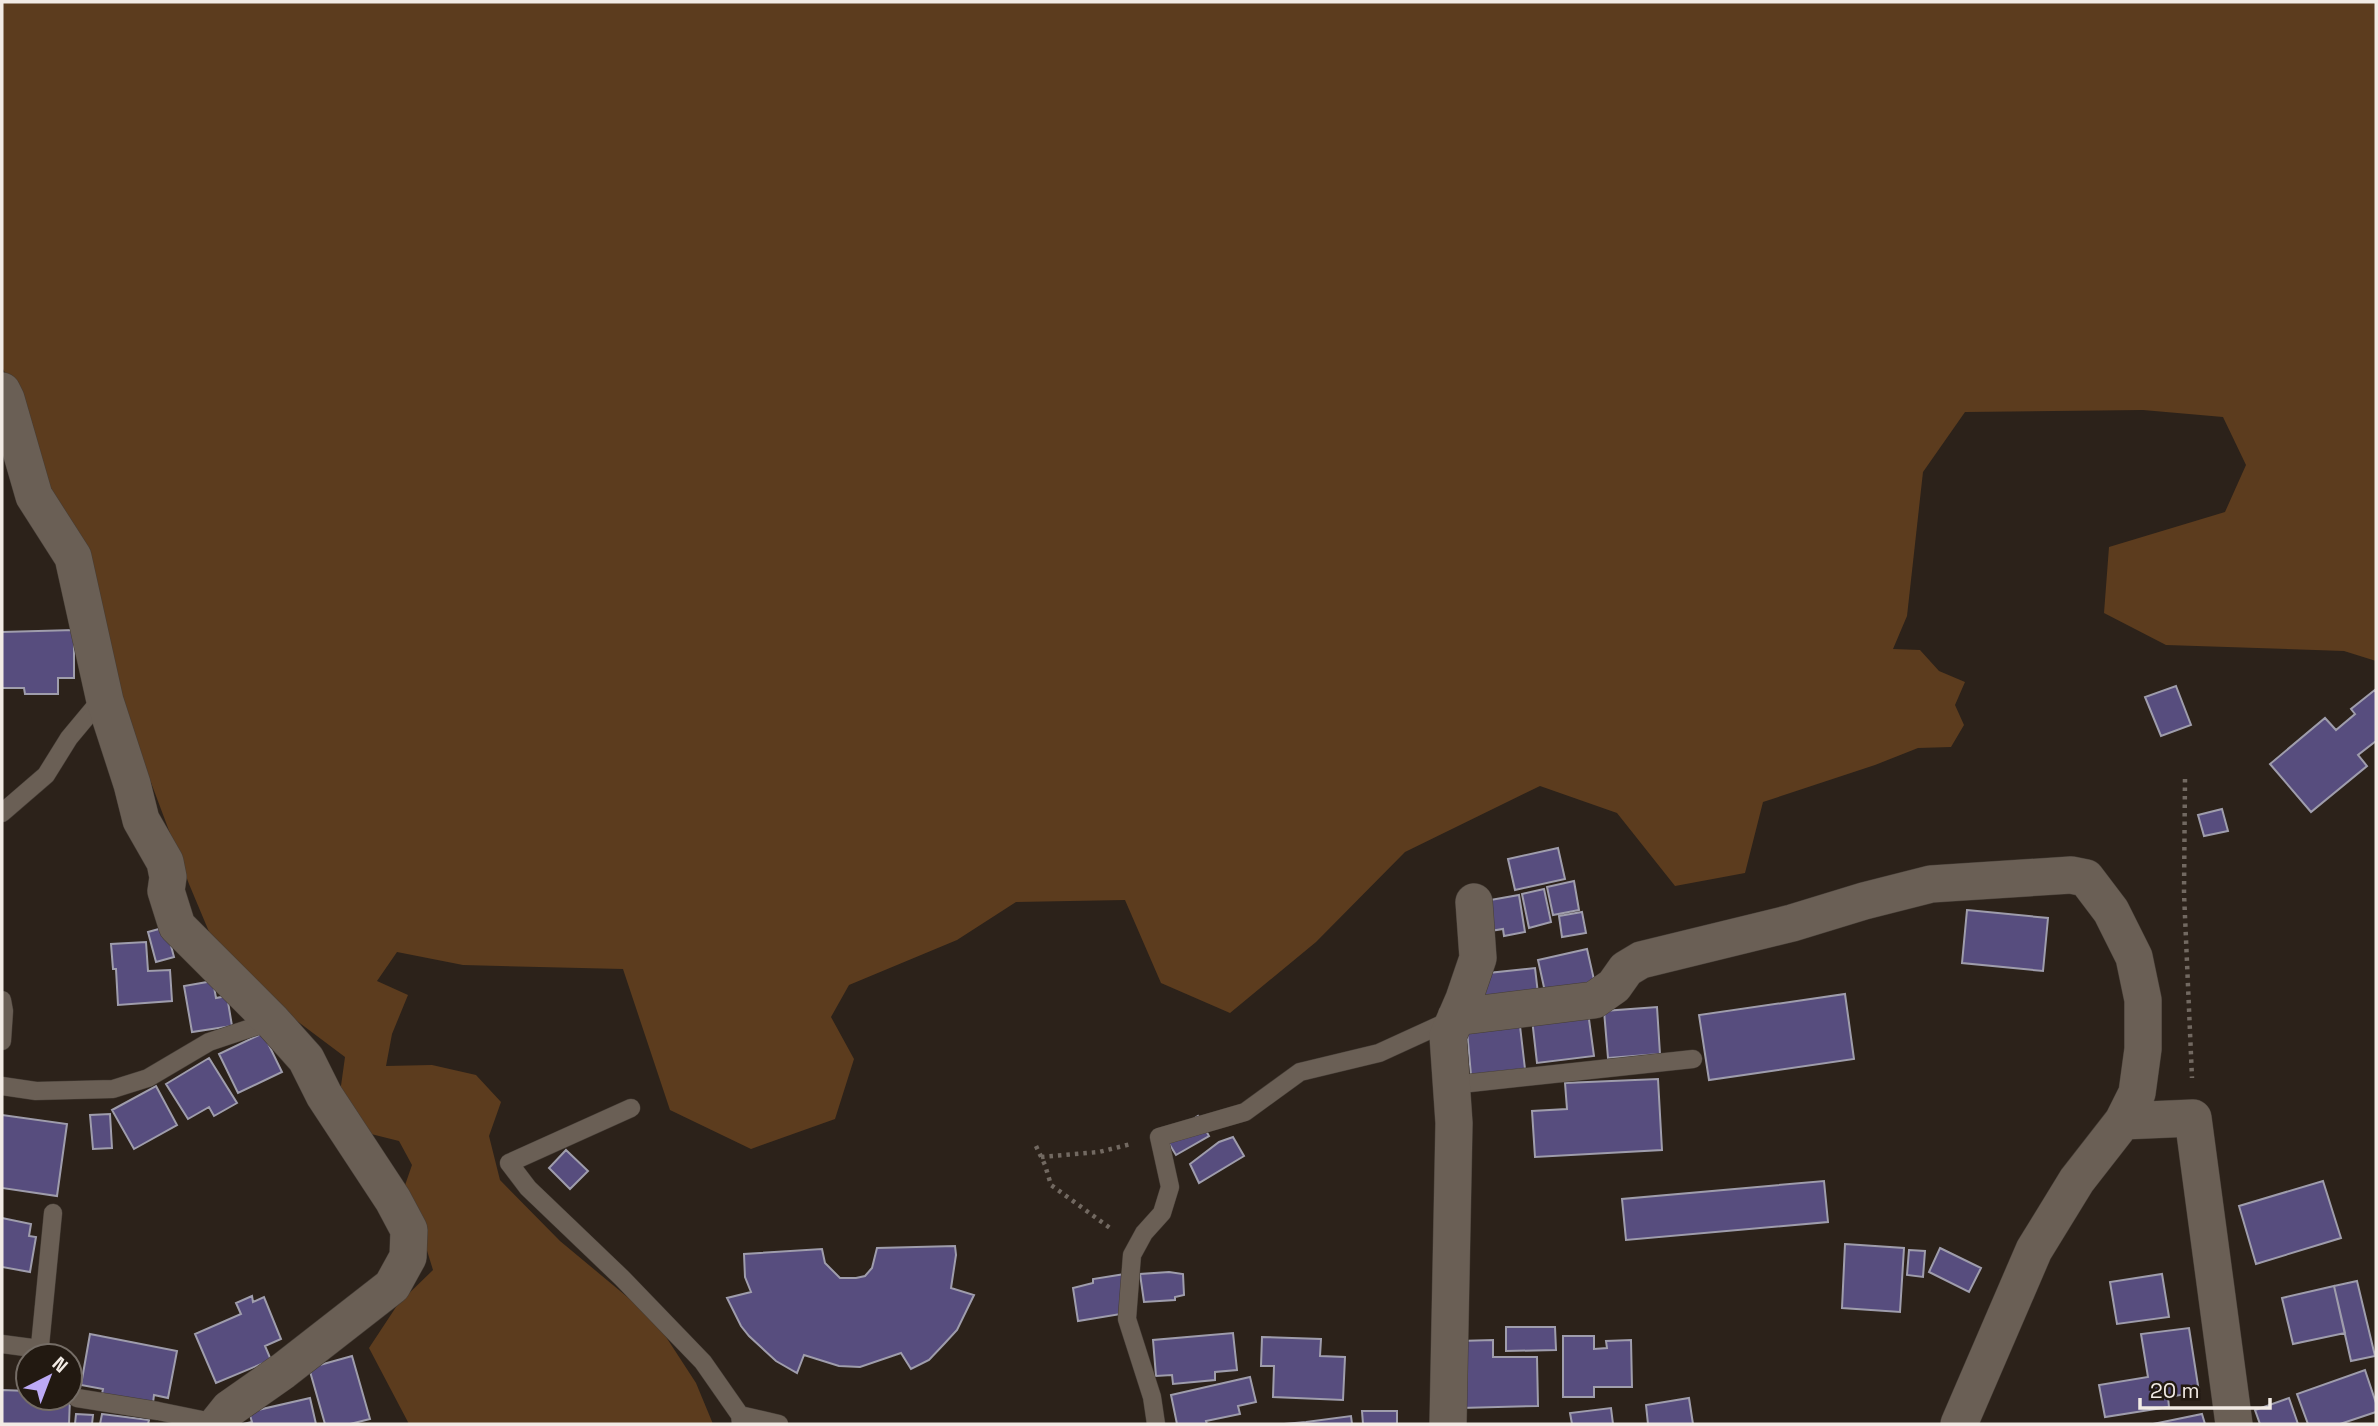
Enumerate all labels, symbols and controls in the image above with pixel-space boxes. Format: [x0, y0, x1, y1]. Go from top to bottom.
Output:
north arrow [14, 1342, 84, 1412]
text: N [47, 1351, 73, 1378]
scale bar [2140, 1366, 2270, 1410]
text: 20 m [2150, 1377, 2200, 1404]

